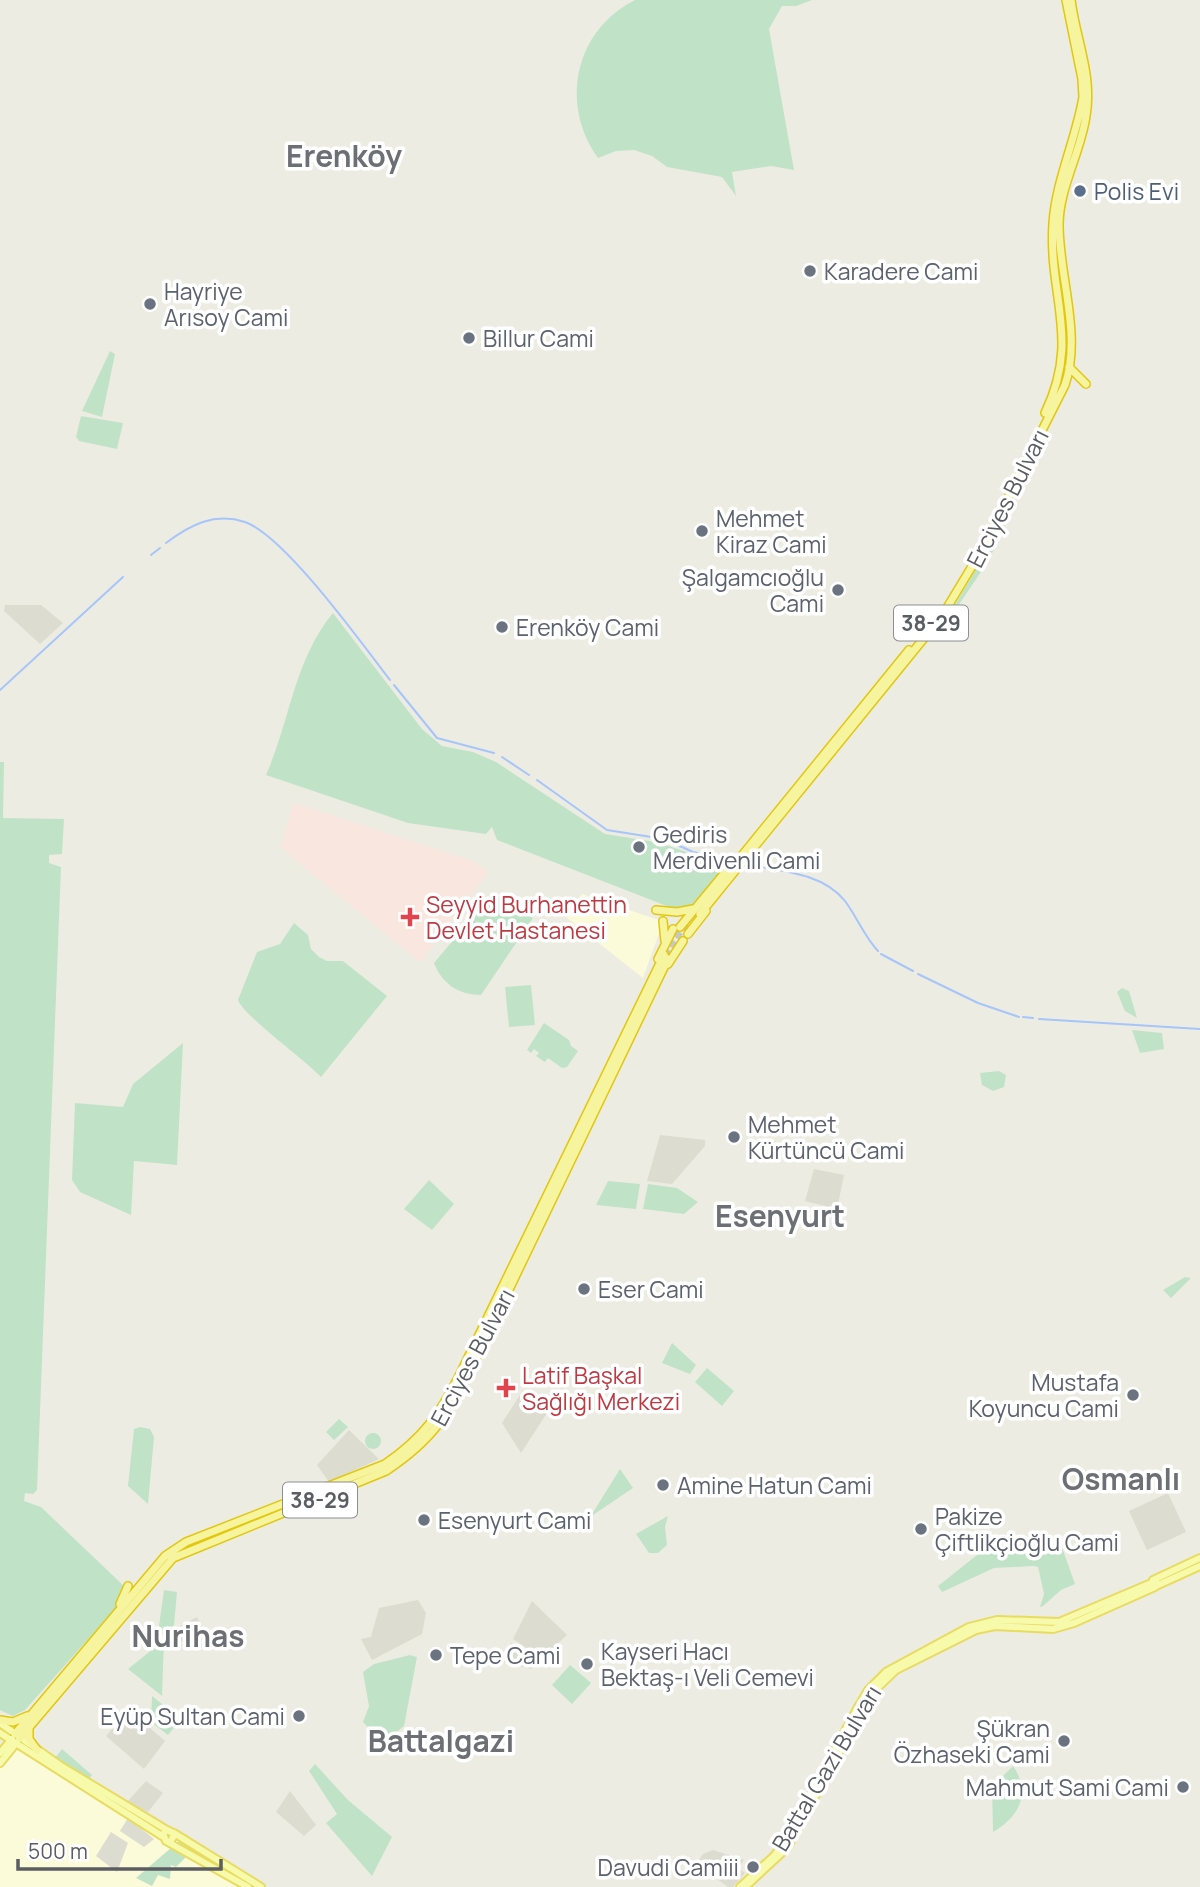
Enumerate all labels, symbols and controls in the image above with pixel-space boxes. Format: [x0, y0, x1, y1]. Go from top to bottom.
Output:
district label: Erenköy [286, 135, 402, 176]
place label: Polis Evi [1094, 175, 1179, 207]
marker: Polis Evi [1072, 183, 1088, 199]
place label: Karadere Cami [824, 255, 978, 287]
marker: Karadere Cami [802, 263, 818, 279]
place label: Hayriye Arısoy Cami [164, 275, 288, 333]
marker: Hayriye Arısoy Cami [142, 296, 158, 312]
place label: Billur Cami [483, 322, 594, 354]
marker: Billur Cami [461, 330, 477, 346]
street label: Erciyes Bulvarı [958, 423, 1056, 573]
place label: Mehmet Kiraz Cami [716, 502, 827, 560]
marker: Mehmet Kiraz Cami [694, 523, 710, 539]
place label: Şalgamcıoğlu Cami [682, 561, 824, 619]
marker: Şalgamcıoğlu Cami [830, 582, 846, 598]
road number: 38-29 [894, 606, 968, 640]
place label: Erenköy Cami [516, 611, 659, 643]
marker: Erenköy Cami [494, 619, 510, 635]
place label: Gediris Merdivenli Cami [653, 818, 820, 876]
marker: Gediris Merdivenli Cami [631, 839, 647, 855]
place label: Seyyid Burhanettin Devlet Hastanesi [426, 888, 627, 946]
marker: Seyyid Burhanettin Devlet Hastanesi [400, 907, 420, 927]
place label: Mehmet Kürtüncü Cami [748, 1108, 904, 1166]
marker: Mehmet Kürtüncü Cami [726, 1129, 742, 1145]
district label: Esenyurt [715, 1195, 845, 1236]
place label: Eser Cami [598, 1273, 704, 1305]
marker: Eser Cami [576, 1281, 592, 1297]
street label: Erciyes Bulvarı [422, 1283, 522, 1431]
place label: Latif Başkal Sağlığı Merkezi [522, 1359, 680, 1417]
place label: Mustafa Koyuncu Cami [969, 1366, 1119, 1424]
marker: Latif Başkal Sağlığı Merkezi [496, 1378, 516, 1398]
marker: Mustafa Koyuncu Cami [1125, 1387, 1141, 1403]
district label: Osmanlı [1062, 1458, 1180, 1499]
place label: Amine Hatun Cami [677, 1469, 872, 1501]
marker: Amine Hatun Cami [655, 1477, 671, 1493]
road number: 38-29 [283, 1482, 357, 1518]
place label: Pakize Çiftlikçioğlu Cami [935, 1500, 1119, 1558]
place label: Esenyurt Cami [438, 1504, 592, 1536]
marker: Esenyurt Cami [416, 1512, 432, 1528]
marker: Pakize Çiftlikçioğlu Cami [913, 1521, 929, 1537]
district label: Nurihas [132, 1615, 244, 1656]
place label: Kayseri Hacı Bektaş-ı Veli Cemevi [601, 1635, 814, 1693]
place label: Tepe Cami [450, 1639, 561, 1671]
marker: Tepe Cami [428, 1647, 444, 1663]
marker: Kayseri Hacı Bektaş-ı Veli Cemevi [579, 1656, 595, 1672]
street label: Battal Gazi Bulvarı [764, 1679, 888, 1857]
place label: Eyüp Sultan Cami [100, 1700, 285, 1732]
marker: Eyüp Sultan Cami [291, 1708, 307, 1724]
place label: Şükran Özhaseki Cami [894, 1712, 1050, 1770]
district label: Battalgazi [368, 1720, 514, 1761]
marker: Şükran Özhaseki Cami [1056, 1733, 1072, 1749]
place label: Mahmut Sami Cami [966, 1771, 1169, 1803]
marker: Mahmut Sami Cami [1175, 1779, 1191, 1795]
scale bar [18, 1828, 220, 1872]
text: 500 m [28, 1837, 88, 1865]
place label: Davudi Camiii [597, 1851, 739, 1883]
marker: Davudi Camiii [745, 1859, 761, 1875]

